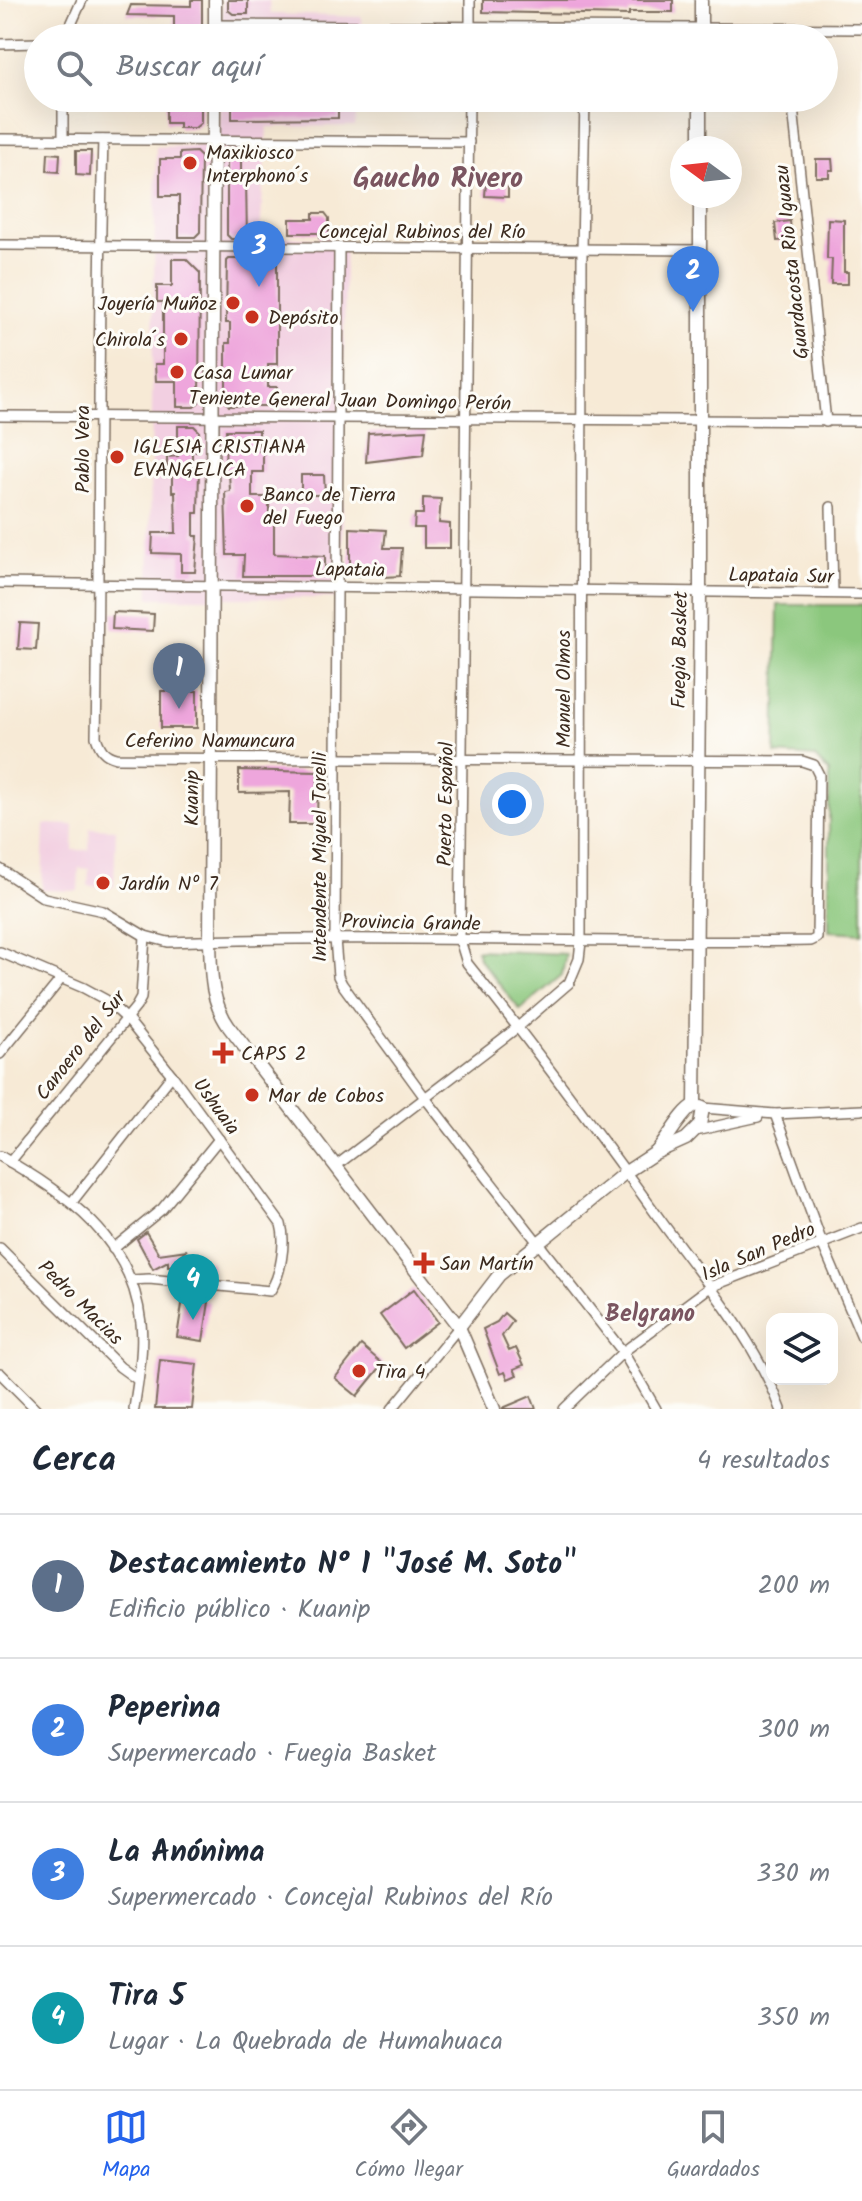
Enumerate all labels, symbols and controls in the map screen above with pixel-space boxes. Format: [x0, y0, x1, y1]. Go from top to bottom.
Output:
search box [24, 24, 838, 112]
text: Buscar aquí [116, 44, 262, 92]
icon: search [52, 46, 96, 90]
north arrow [670, 136, 742, 208]
place label: Maxikiosco Interphono´s [206, 138, 309, 193]
marker: Maxikiosco Interphono´s [181, 154, 199, 172]
district label: Gaucho Rivero [353, 157, 523, 202]
street label: Guardacosta Rio Iguazu [767, 163, 819, 361]
street label: Concejal Rubinos del Río [318, 217, 526, 249]
pin: 3 [233, 221, 285, 287]
pin: 2 [667, 246, 719, 312]
place label: Joyería Muñoz [98, 289, 217, 321]
marker: Joyería Muñoz [224, 294, 242, 312]
place label: Depósito [268, 303, 339, 335]
marker: Depósito [243, 308, 261, 326]
place label: Chirola´s [95, 325, 165, 357]
marker: Chirola´s [172, 330, 190, 348]
place label: Casa Lumar [193, 358, 294, 390]
marker: Casa Lumar [168, 363, 186, 381]
street label: Teniente General Juan Domingo Perón [188, 383, 511, 421]
street label: Pablo Vera [68, 405, 100, 493]
place label: IGLESIA CRISTIANA EVANGELICA [133, 432, 306, 487]
marker: IGLESIA CRISTIANA EVANGELICA [108, 448, 126, 466]
place label: Banco de Tierra del Fuego [263, 480, 396, 535]
marker: Banco de Tierra del Fuego [238, 497, 256, 515]
street label: Lapataia [314, 554, 385, 588]
street label: Lapataia Sur [728, 560, 835, 594]
street label: Fuegia Basket [664, 591, 698, 709]
street label: Manuel Olmos [549, 630, 581, 748]
pin: 1 [153, 643, 205, 709]
street label: Ceferino Namuncura [125, 726, 295, 758]
street label: Puerto Español [430, 741, 464, 867]
street label: Intendente Miguel Torelli [305, 751, 337, 962]
street label: Kuanip [177, 770, 209, 826]
your location [492, 784, 532, 824]
place label: Jardín Nº 7 [119, 869, 218, 901]
marker: Jardín Nº 7 [94, 874, 112, 892]
street label: Provincia Grande [341, 907, 481, 941]
street label: Canoero del Sur [28, 983, 136, 1108]
place label: CAPS 2 [241, 1039, 306, 1071]
marker: CAPS 2 [212, 1042, 234, 1064]
street label: Ushuaia [184, 1072, 247, 1143]
place label: Mar de Cobos [268, 1081, 384, 1113]
marker: Mar de Cobos [243, 1086, 261, 1104]
street label: Isla San Pedro [697, 1214, 821, 1291]
place label: San Martín [440, 1249, 534, 1281]
street label: Pedro Macias [29, 1253, 130, 1354]
pin: 4 [167, 1254, 219, 1320]
marker: San Martín [415, 1254, 433, 1272]
district label: Belgrano [605, 1295, 695, 1334]
map controls [766, 1313, 838, 1385]
button: layers [766, 1313, 838, 1385]
place label: Tira 4 [375, 1357, 426, 1389]
marker: Tira 4 [350, 1362, 368, 1380]
text: Cerca [32, 1434, 116, 1488]
text: 4 resultados [697, 1440, 830, 1482]
text: Destacamiento N° 1 "José M. Soto" [108, 1541, 577, 1589]
text: 1 [54, 1565, 62, 1607]
text: 200 m [758, 1565, 830, 1607]
text: Edificio público · Kuanip [108, 1589, 370, 1631]
text: Peperina [108, 1685, 220, 1733]
text: 2 [50, 1709, 66, 1751]
text: 300 m [758, 1709, 830, 1751]
text: Supermercado · Fuegia Basket [108, 1733, 436, 1775]
text: La Anónima [108, 1829, 265, 1877]
text: 3 [51, 1853, 65, 1895]
text: 330 m [756, 1853, 830, 1895]
text: Supermercado · Concejal Rubinos del Río [108, 1877, 553, 1919]
text: Tira 5 [108, 1973, 185, 2021]
text: 4 [51, 1997, 65, 2039]
text: 350 m [757, 1997, 830, 2039]
text: Lugar · La Quebrada de Humahuaca [108, 2021, 503, 2063]
tab: Mapa [102, 2105, 151, 2188]
tab: Cómo llegar [355, 2105, 463, 2188]
tab: Guardados [667, 2105, 760, 2188]

